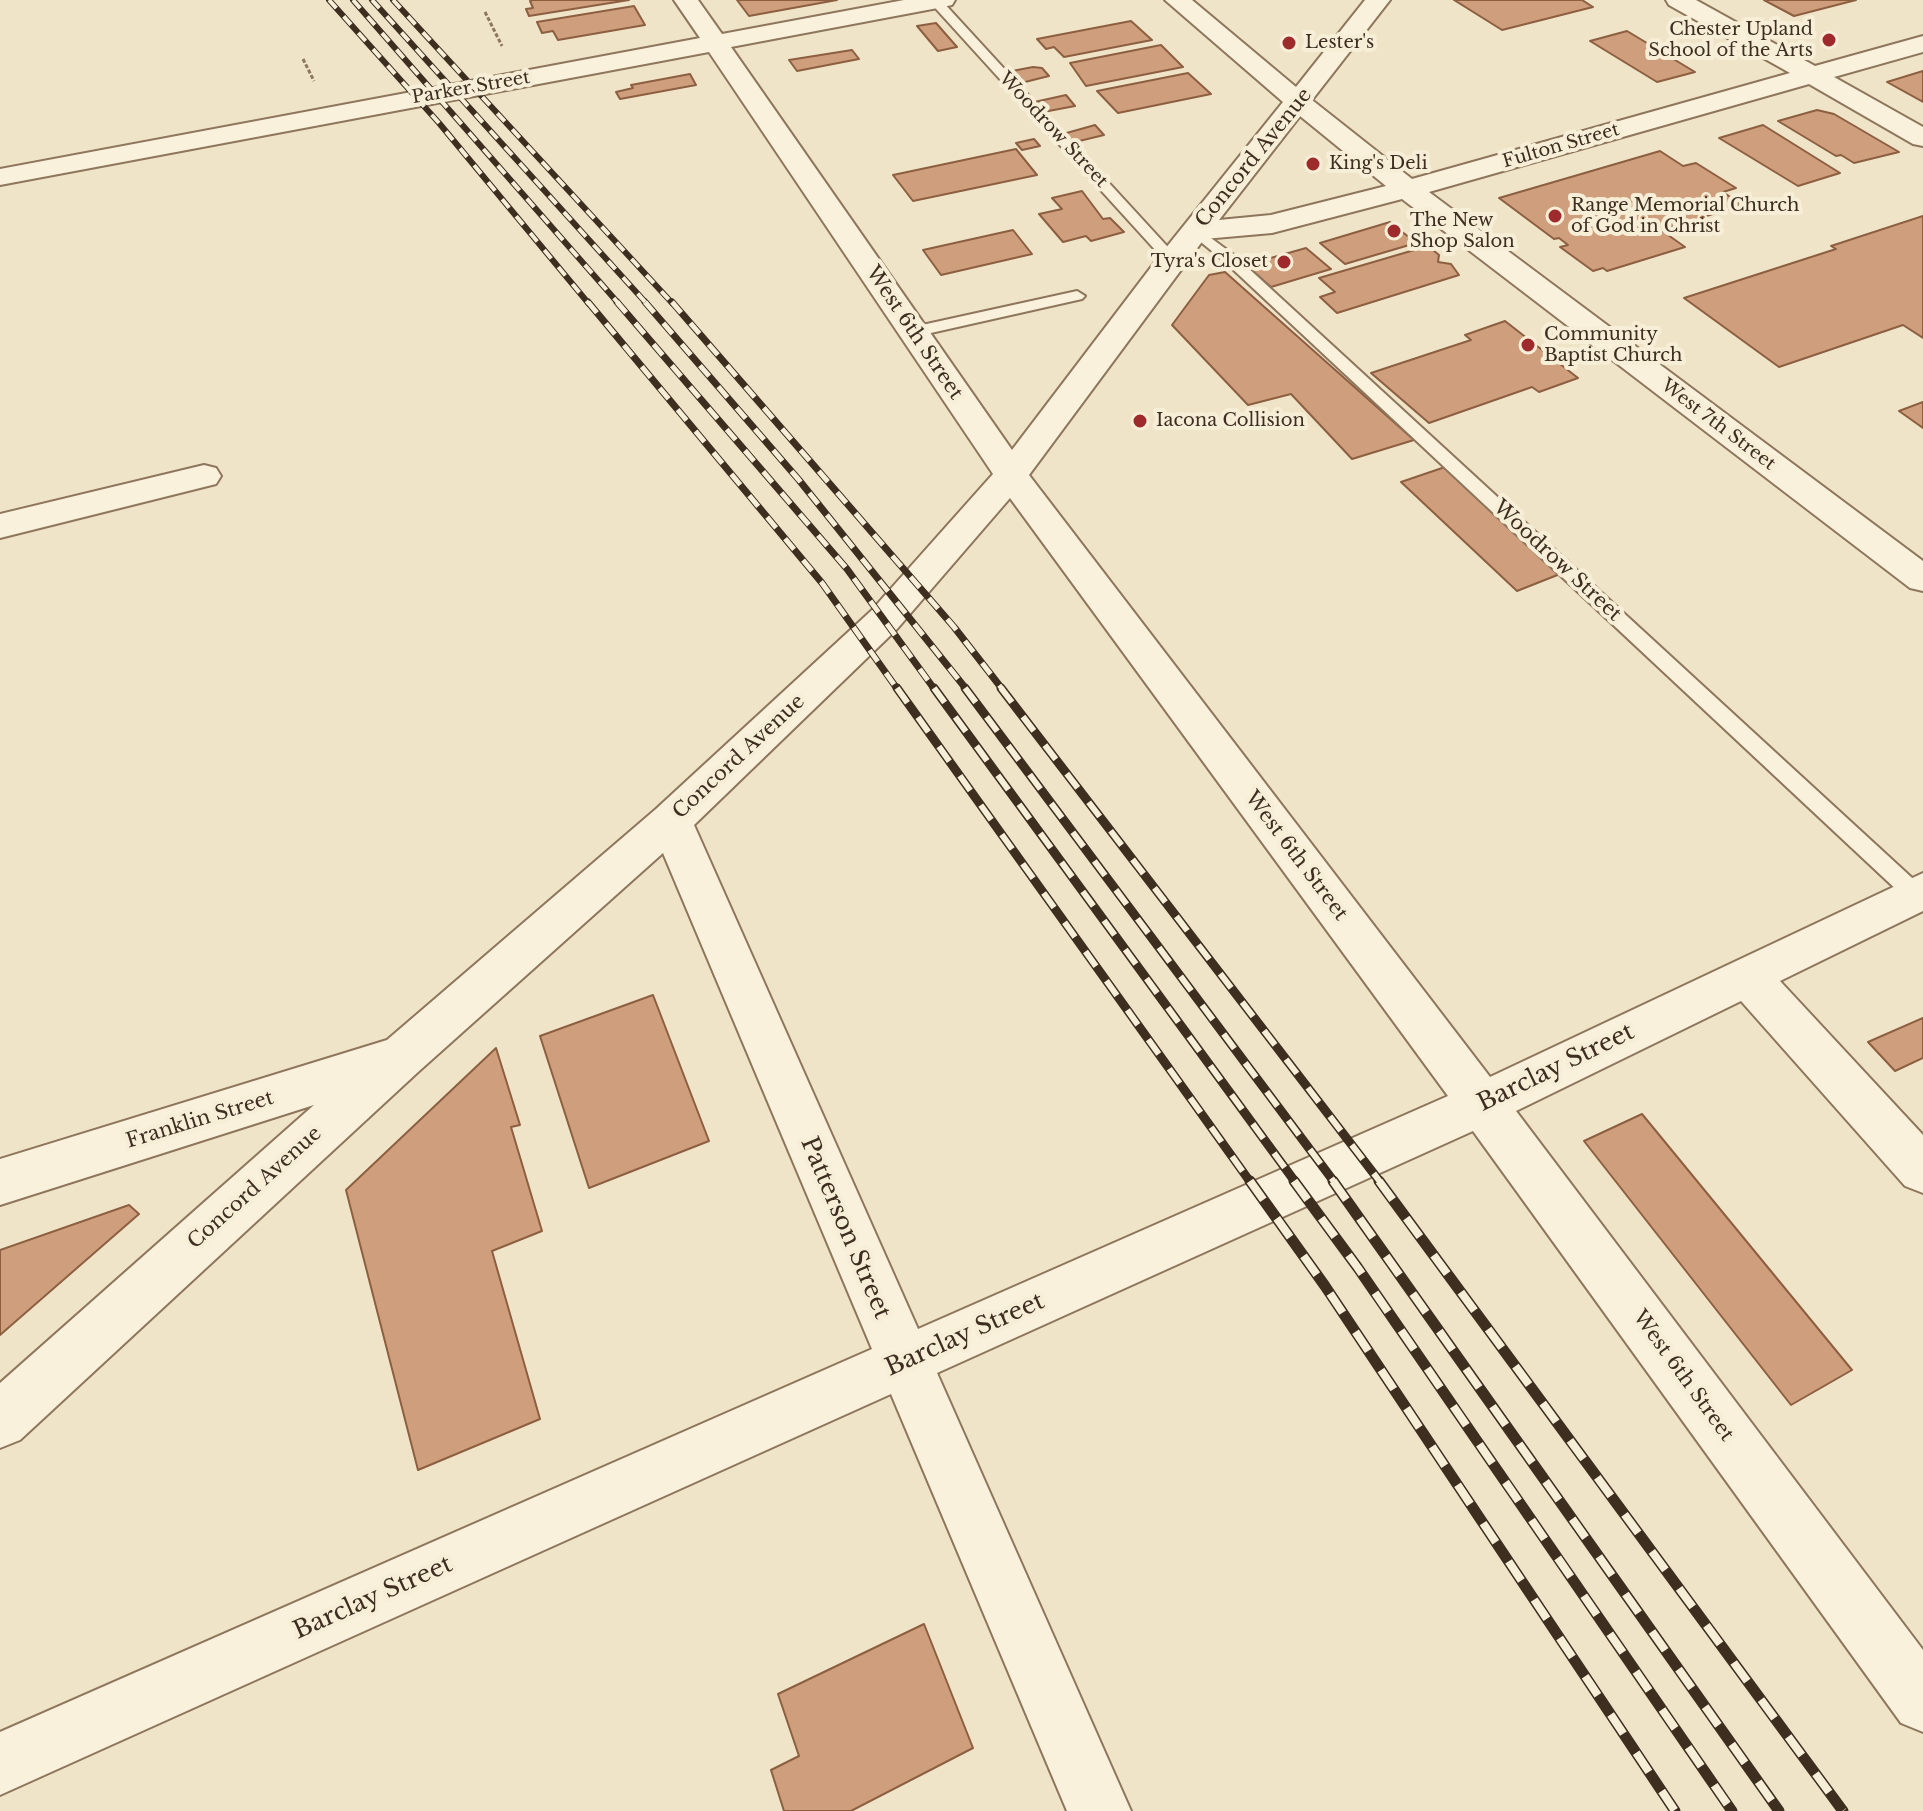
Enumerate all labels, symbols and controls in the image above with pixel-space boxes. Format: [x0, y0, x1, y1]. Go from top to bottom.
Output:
place label: Chester Upland School of the Arts [1648, 19, 1813, 62]
marker: Chester Upland School of the Arts [1820, 31, 1838, 49]
place label: Lester's [1305, 32, 1374, 54]
marker: Lester's [1280, 34, 1298, 52]
street label: Parker Street [410, 67, 532, 109]
street label: Woodrow Street [994, 68, 1112, 192]
street label: Concord Avenue [1191, 84, 1317, 232]
street label: Fulton Street [1500, 119, 1622, 173]
place label: King's Deli [1329, 153, 1428, 175]
marker: King's Deli [1304, 155, 1322, 173]
place label: Range Memorial Church of God in Christ [1571, 195, 1799, 238]
marker: Range Memorial Church of God in Christ [1546, 207, 1564, 225]
place label: The New Shop Salon [1410, 210, 1515, 252]
marker: The New Shop Salon [1385, 222, 1403, 240]
place label: Tyra's Closet [1151, 251, 1268, 273]
marker: Tyra's Closet [1275, 253, 1293, 271]
street label: West 6th Street [860, 262, 968, 404]
place label: Community Baptist Church [1544, 324, 1682, 366]
marker: Community Baptist Church [1519, 336, 1537, 354]
street label: West 7th Street [1656, 375, 1780, 475]
place label: Iacona Collision [1156, 410, 1305, 432]
marker: Iacona Collision [1131, 412, 1149, 430]
street label: Woodrow Street [1488, 495, 1626, 627]
street label: Concord Avenue [668, 690, 810, 824]
street label: West 6th Street [1240, 787, 1352, 925]
street label: Barclay Street [1473, 1018, 1639, 1118]
street label: Franklin Street [123, 1086, 277, 1154]
street label: Concord Avenue [183, 1122, 327, 1254]
street label: Patterson Street [794, 1133, 896, 1323]
street label: Barclay Street [881, 1287, 1049, 1383]
street label: West 6th Street [1627, 1306, 1739, 1446]
street label: Barclay Street [289, 1550, 457, 1646]

